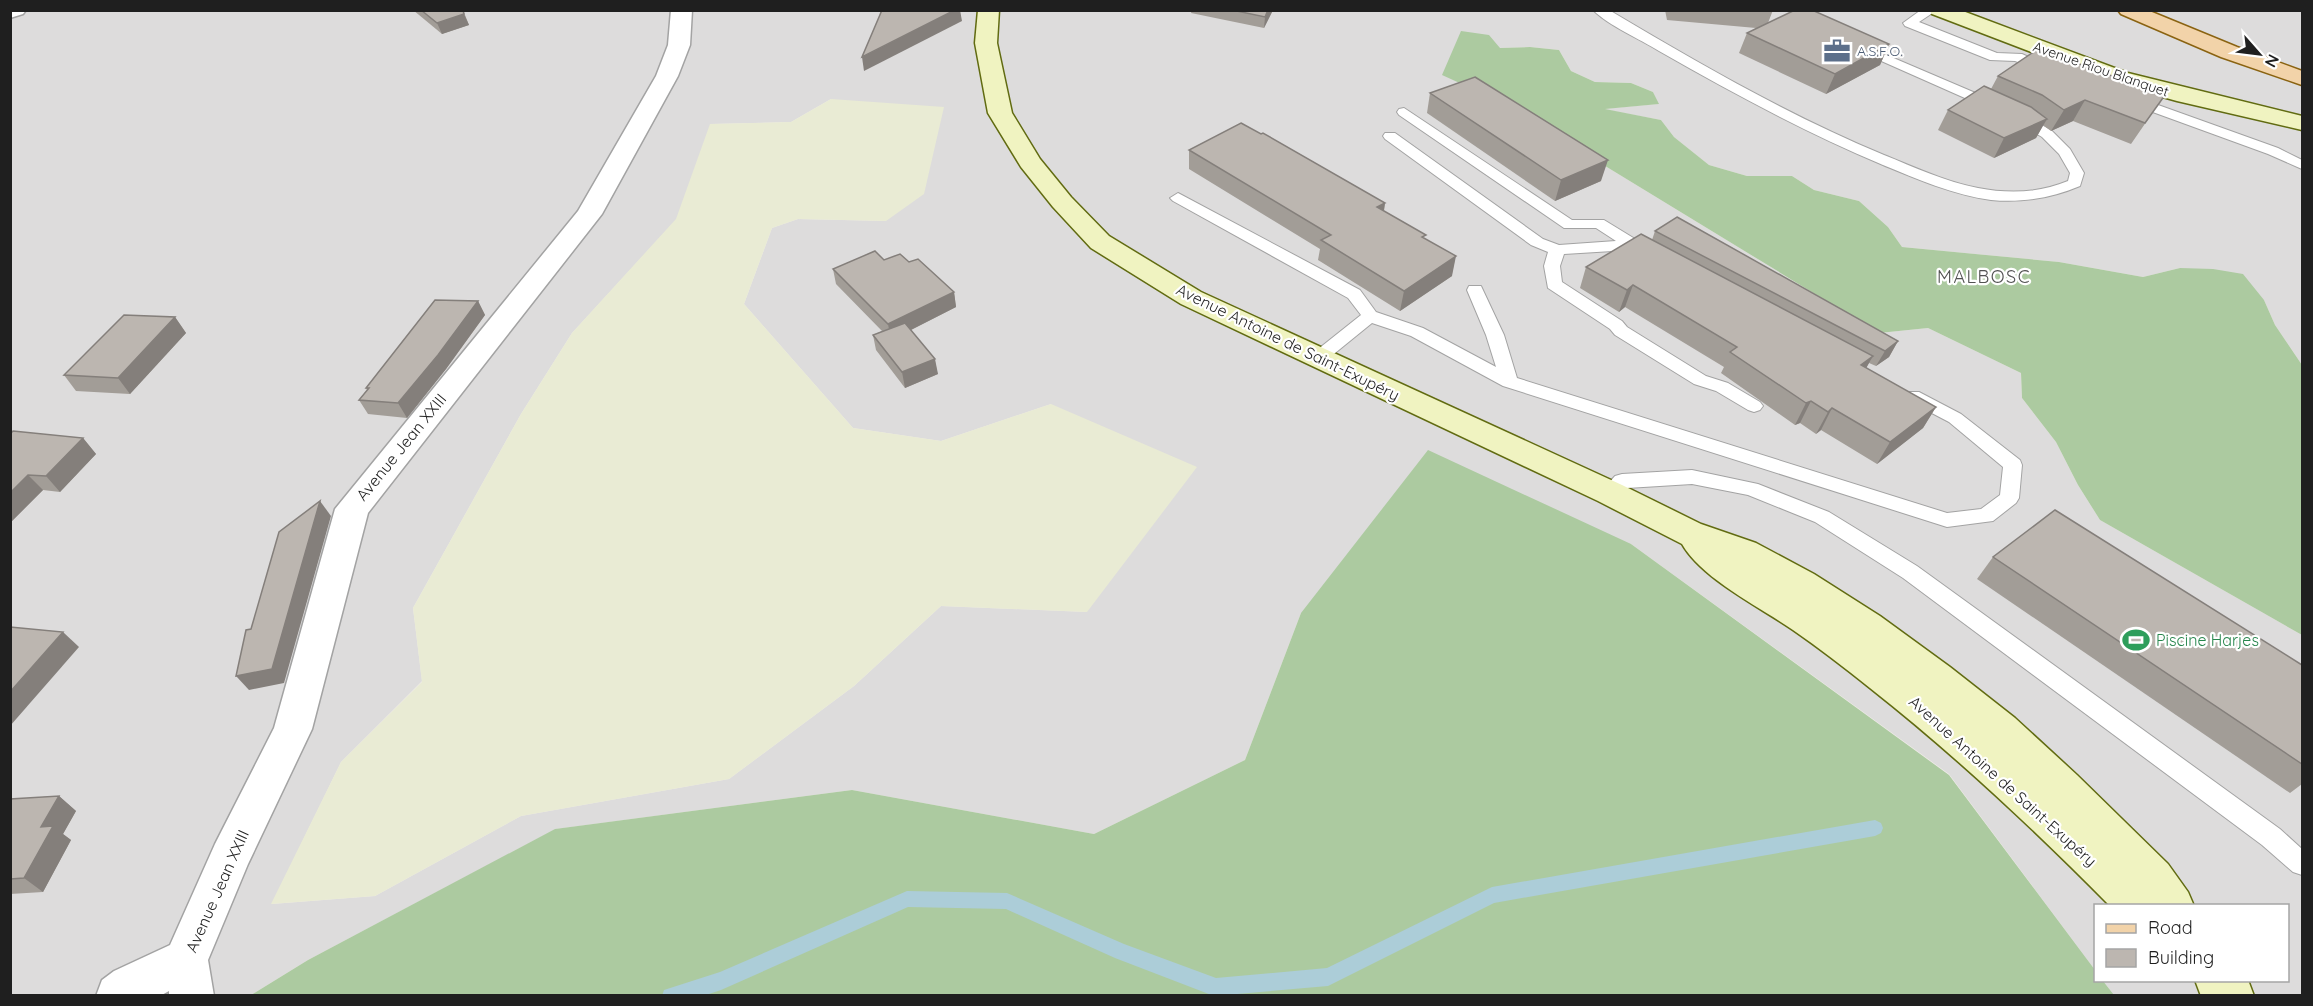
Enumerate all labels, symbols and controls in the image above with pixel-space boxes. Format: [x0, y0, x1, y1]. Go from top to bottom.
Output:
north arrow [2229, 24, 2289, 84]
office icon: A.S.F.O. [1822, 36, 1852, 66]
street label: Avenue Riou Blanquet [2031, 37, 2171, 101]
place label: A.S.F.O. [1857, 42, 1903, 60]
text: N [2261, 51, 2284, 71]
district label: MALBOSC [1937, 265, 2031, 288]
street label: Avenue Antoine de Saint-Exupéry [1173, 279, 1403, 405]
street label: Avenue Jean XXIII [352, 389, 450, 505]
sports icon: Piscine Harjes [2121, 625, 2151, 655]
place label: Piscine Harjes [2156, 630, 2259, 650]
street label: Avenue Antoine de Saint-Exupéry [1905, 691, 2101, 871]
street label: Avenue Jean XXIII [181, 827, 253, 955]
legend [2094, 904, 2289, 982]
text: Road [2148, 916, 2193, 939]
text: Building [2148, 946, 2214, 969]

